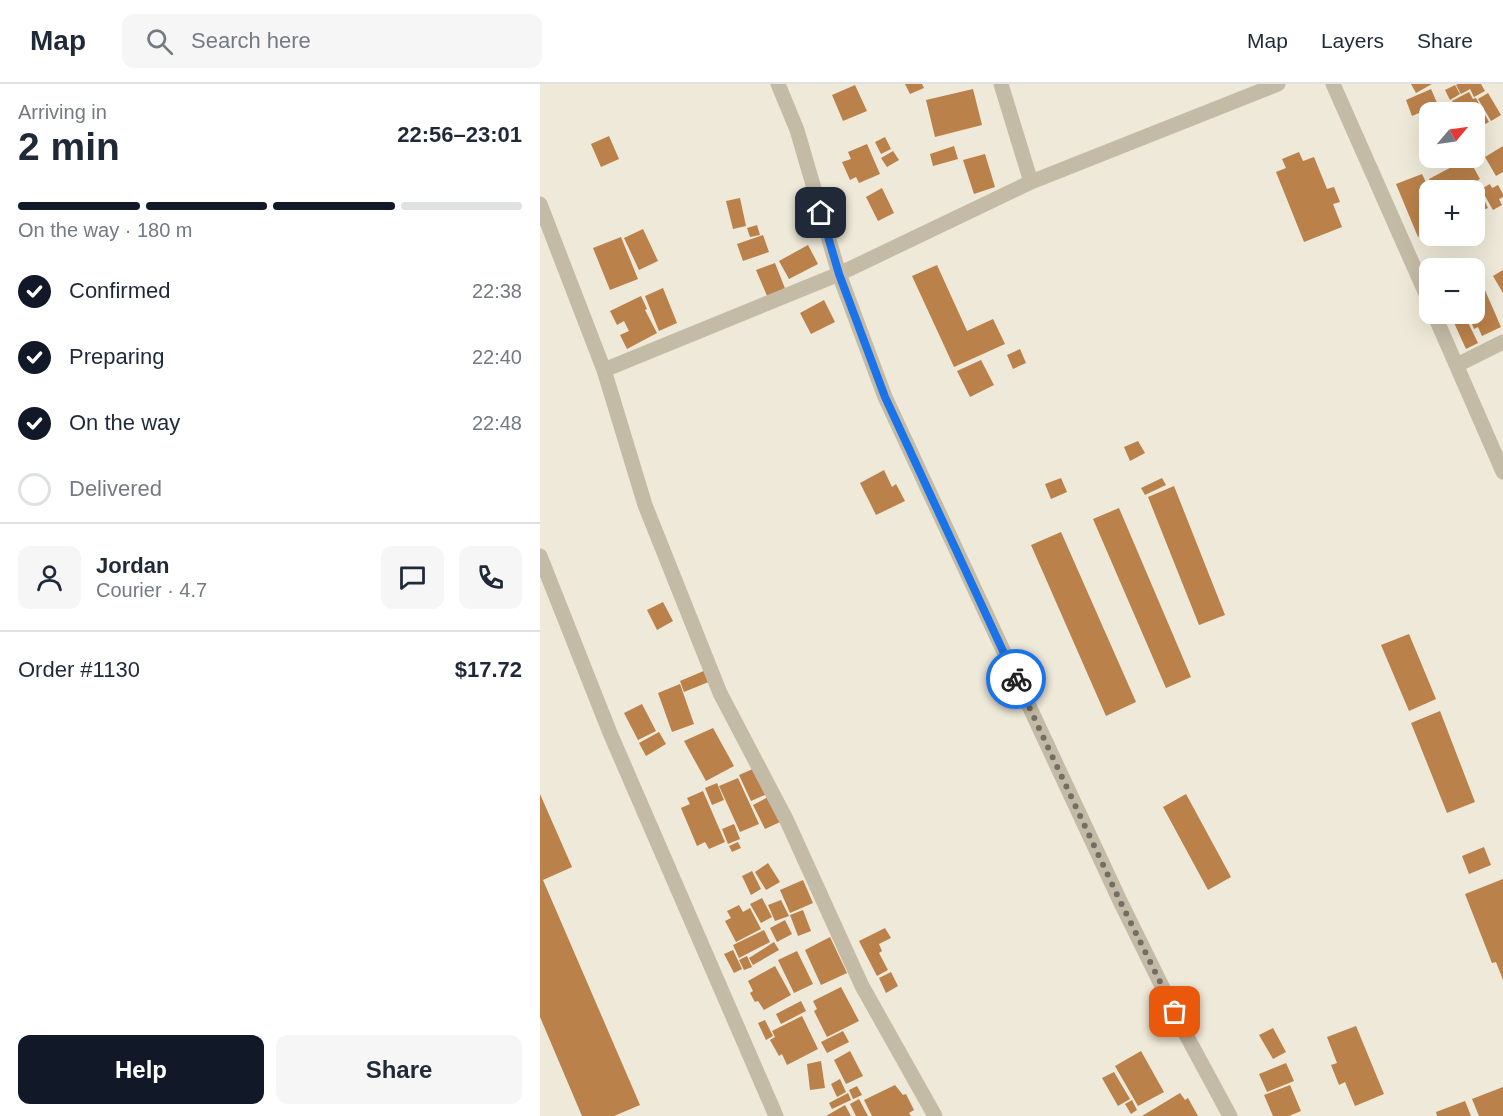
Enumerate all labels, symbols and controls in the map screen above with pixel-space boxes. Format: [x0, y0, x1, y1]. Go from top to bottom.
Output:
search box [122, 14, 542, 68]
text: Map [30, 25, 86, 56]
icon: search [143, 25, 176, 58]
text: Search here [191, 28, 311, 53]
text: Map [1247, 29, 1288, 52]
text: Layers [1321, 29, 1384, 52]
text: Share [1417, 29, 1473, 52]
text: Arriving in [18, 101, 107, 123]
north arrow [1419, 102, 1485, 168]
map controls [1419, 102, 1485, 324]
text: 22:56–23:01 [397, 122, 522, 147]
text: 2 min [18, 125, 120, 168]
button: + [1419, 180, 1485, 246]
pin [795, 187, 846, 238]
icon: home [804, 196, 837, 229]
text: On the way · 180 m [18, 219, 193, 241]
button: − [1419, 258, 1485, 324]
icon: check [18, 275, 51, 308]
text: Confirmed [69, 278, 170, 303]
text: 22:38 [472, 280, 522, 302]
icon: check [18, 341, 51, 374]
text: Preparing [69, 344, 164, 369]
text: 22:40 [472, 346, 522, 368]
icon: check [18, 407, 51, 440]
text: On the way [69, 410, 180, 435]
text: 22:48 [472, 412, 522, 434]
text: Delivered [69, 476, 162, 501]
button: person [18, 546, 81, 609]
button: chat [381, 546, 444, 609]
button: phone [459, 546, 522, 609]
text: Jordan [96, 553, 169, 578]
text: Courier · 4.7 [96, 579, 207, 601]
courier [986, 649, 1046, 709]
text: Order #1130 [18, 657, 140, 682]
text: $17.72 [455, 657, 522, 682]
icon: bike [1000, 663, 1033, 696]
pin [1149, 986, 1200, 1037]
icon: bag [1158, 995, 1191, 1028]
button: Help [18, 1035, 264, 1104]
button: Share [276, 1035, 522, 1104]

